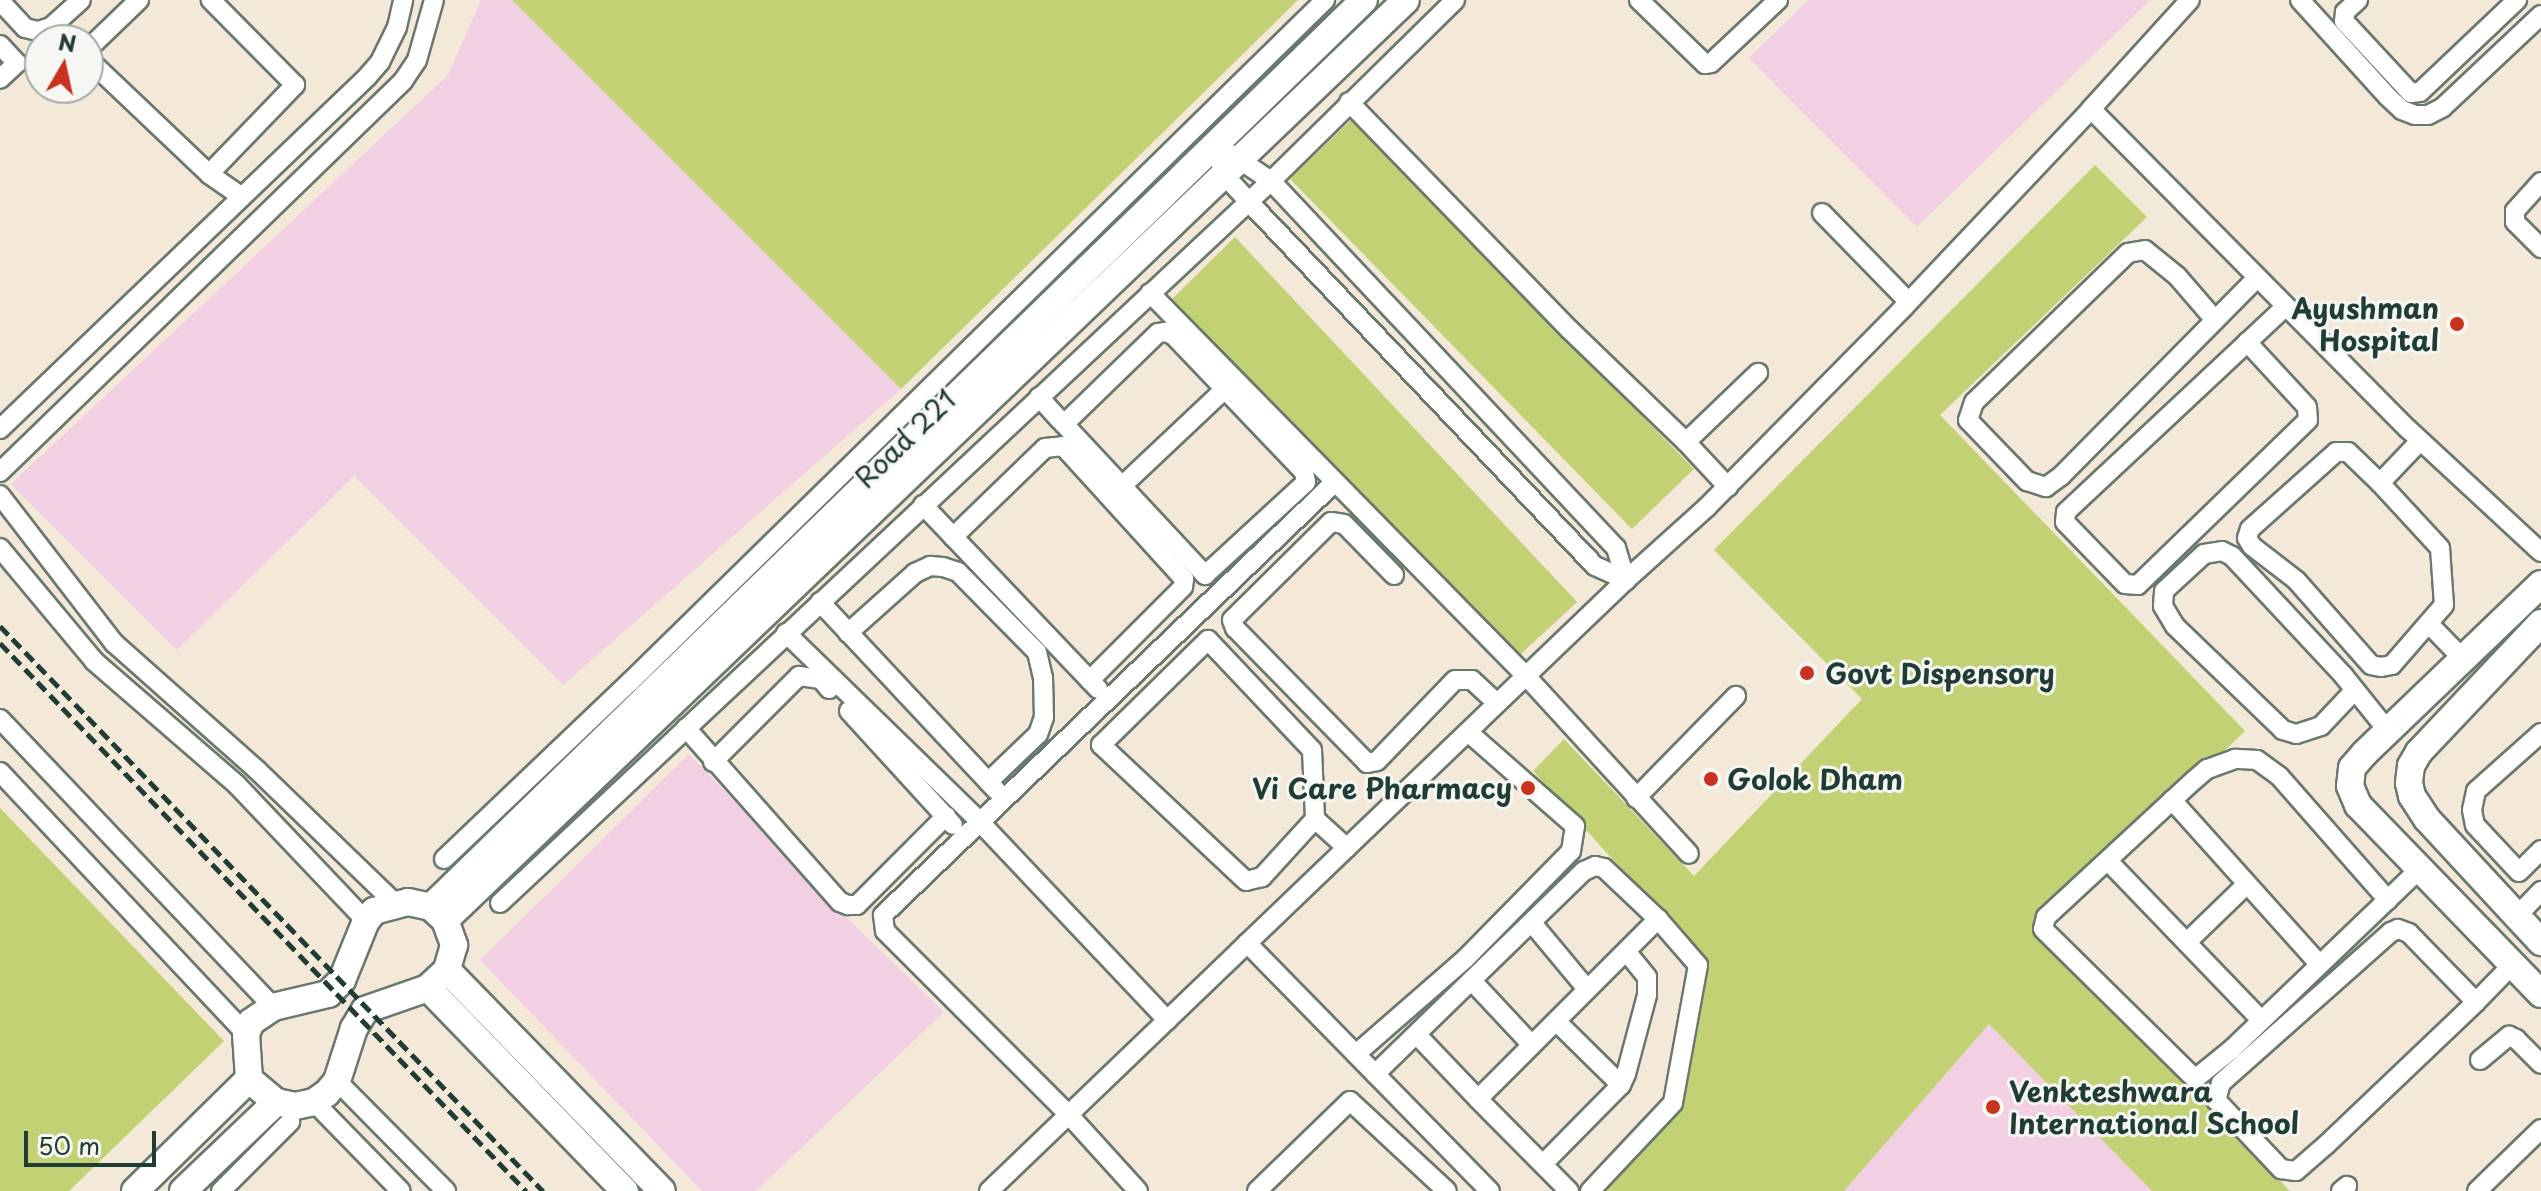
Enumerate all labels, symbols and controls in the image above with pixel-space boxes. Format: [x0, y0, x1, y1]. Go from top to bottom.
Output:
north arrow [24, 24, 104, 104]
text: N [56, 24, 79, 59]
place label: Ayushman Hospital [2291, 291, 2439, 357]
marker: Ayushman Hospital [2446, 313, 2468, 335]
street label: Road 221 [848, 382, 962, 494]
place label: Govt Dispensory [1825, 656, 2057, 690]
marker: Govt Dispensory [1796, 662, 1818, 684]
place label: Golok Dham [1727, 762, 1904, 796]
marker: Golok Dham [1702, 770, 1720, 788]
place label: Vi Care Pharmacy [1251, 771, 1512, 805]
marker: Vi Care Pharmacy [1519, 779, 1537, 797]
place label: Venkteshwara International School [2009, 1074, 2299, 1140]
marker: Venkteshwara International School [1984, 1098, 2002, 1116]
scale bar [28, 1115, 160, 1165]
text: 50 m [38, 1127, 100, 1163]

